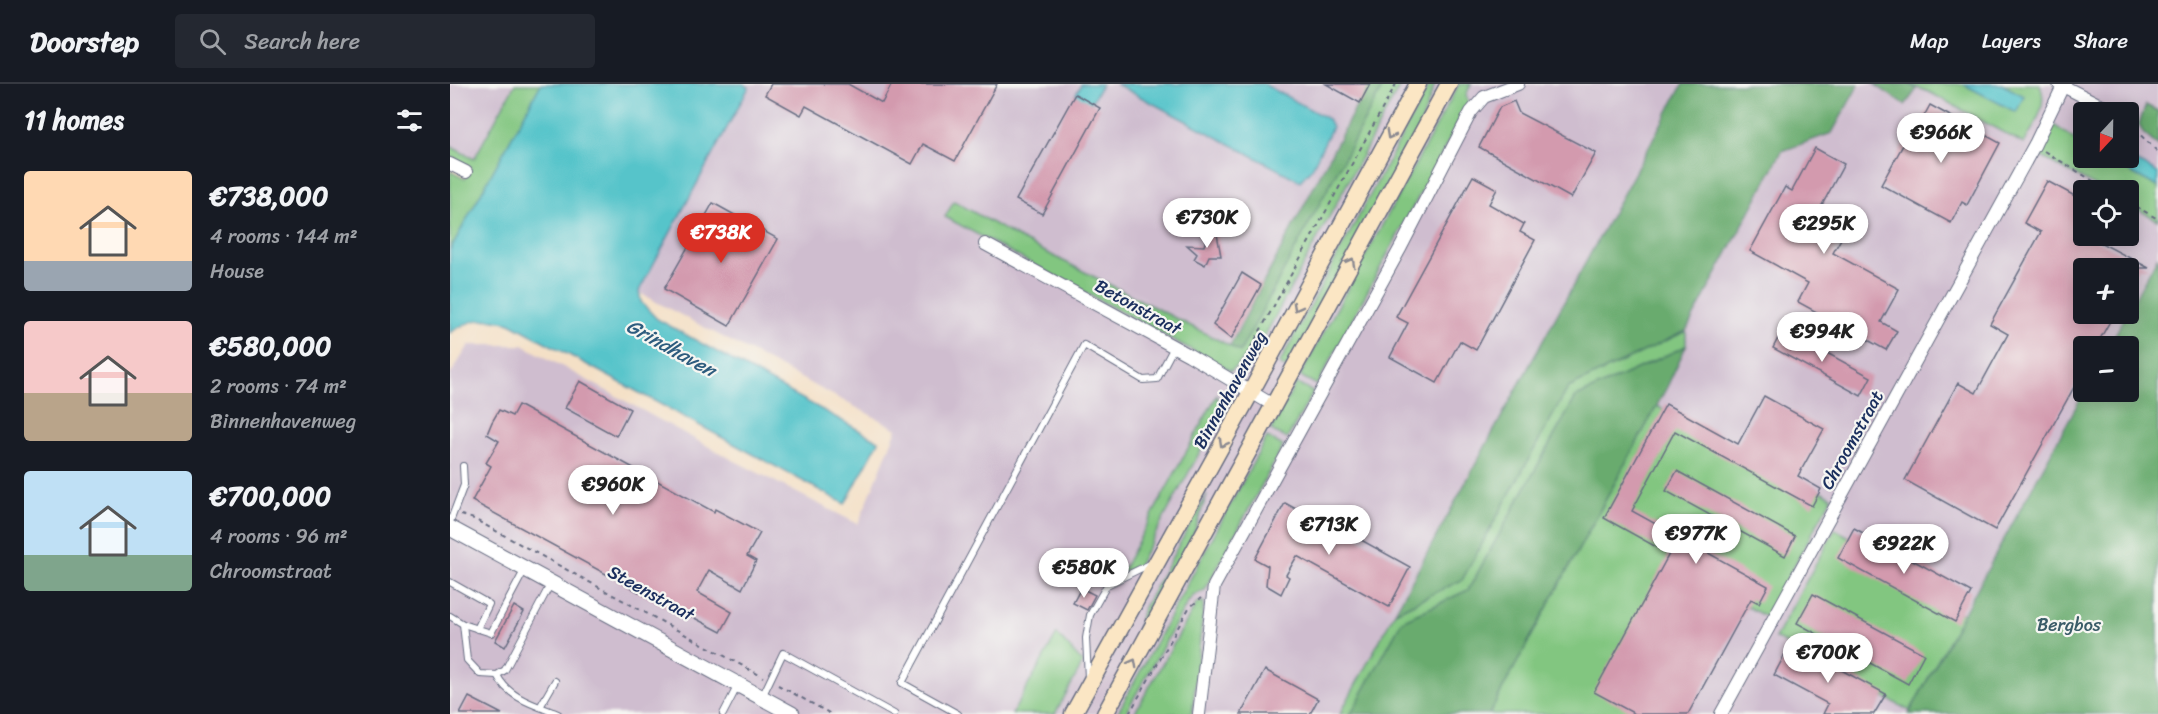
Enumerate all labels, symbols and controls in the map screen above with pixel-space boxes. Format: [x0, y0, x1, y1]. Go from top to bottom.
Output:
search box [175, 14, 595, 68]
text: Doorstep [30, 17, 139, 66]
text: Search here [244, 22, 360, 61]
text: Map [1910, 22, 1949, 60]
text: Layers [1982, 22, 2041, 60]
text: Share [2074, 22, 2128, 60]
icon: search [196, 25, 229, 58]
text: 11 homes [24, 97, 124, 143]
north arrow [2073, 102, 2139, 168]
map controls [2073, 102, 2139, 402]
icon: filters [393, 104, 426, 137]
pin: €966K [1899, 113, 1983, 164]
text: €966K [1911, 115, 1971, 150]
one-way arrow [1386, 129, 1397, 140]
text: €738,000 [210, 173, 328, 219]
button: locate [2073, 180, 2139, 246]
icon: home [72, 195, 144, 267]
pin: €730K [1165, 198, 1249, 249]
text: €730K [1177, 200, 1237, 235]
pin: €295K [1782, 204, 1866, 255]
text: €295K [1793, 206, 1855, 241]
pin: €738K [679, 213, 763, 264]
text: €738K [691, 215, 751, 250]
text: 4 rooms · 144 m² [210, 219, 358, 254]
text: House [210, 254, 264, 289]
one-way arrow [1344, 258, 1355, 268]
button: + [2073, 258, 2139, 324]
street label: Betonstraat [1089, 270, 1188, 344]
one-way arrow [1293, 301, 1304, 311]
water label: Grindhaven [620, 309, 724, 388]
pin: €994K [1780, 312, 1864, 363]
text: €994K [1791, 314, 1853, 349]
text: €580,000 [210, 323, 332, 369]
street label: Binnenhavenweg [1184, 325, 1276, 455]
button: − [2073, 336, 2139, 402]
icon: home [72, 345, 144, 417]
text: 2 rooms · 74 m² [210, 369, 347, 404]
street label: Chroomstraat [1811, 384, 1893, 496]
text: Binnenhavenweg [210, 404, 356, 439]
one-way arrow [1219, 437, 1230, 448]
pin: €960K [571, 465, 655, 516]
text: €960K [582, 467, 644, 502]
text: €700,000 [210, 473, 331, 519]
icon: home [72, 495, 144, 567]
pin: €713K [1287, 505, 1371, 556]
text: €713K [1301, 507, 1357, 542]
pin: €977K [1654, 514, 1738, 565]
text: €977K [1666, 516, 1726, 551]
text: 4 rooms · 96 m² [210, 519, 348, 554]
pin: €922K [1862, 524, 1946, 575]
text: €922K [1874, 526, 1934, 561]
pin: €580K [1042, 548, 1126, 599]
text: €580K [1053, 550, 1115, 585]
text: Chroomstraat [210, 554, 332, 589]
street label: Steenstraat [602, 556, 701, 630]
park label: Bergbos [2037, 609, 2102, 641]
pin: €700K [1786, 633, 1870, 684]
text: €700K [1797, 635, 1859, 670]
one-way arrow [1126, 659, 1137, 669]

